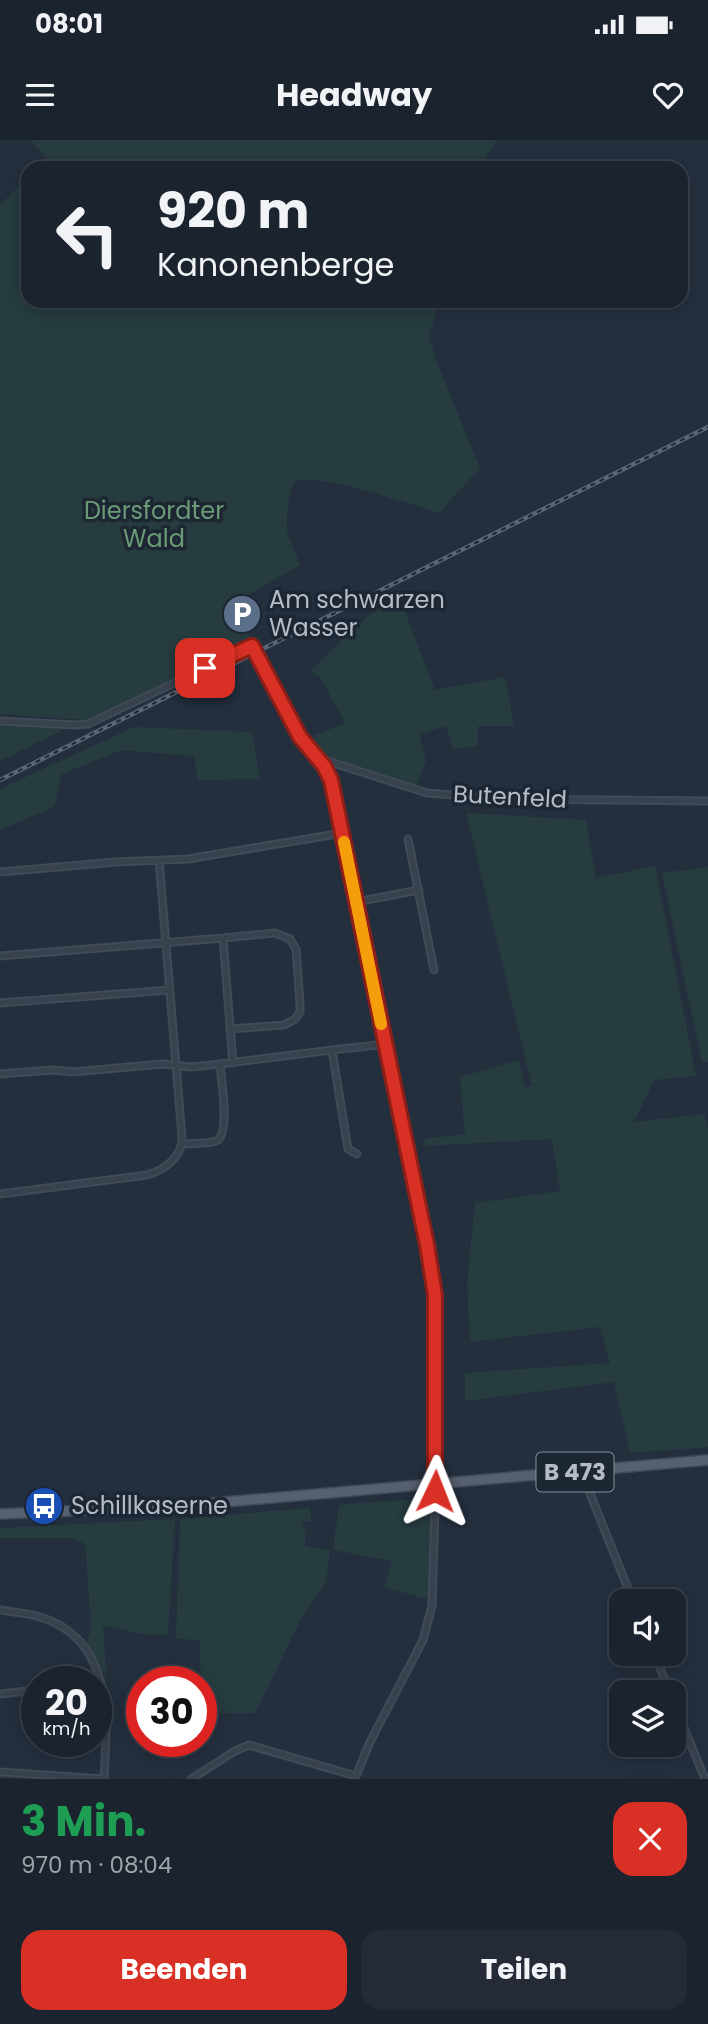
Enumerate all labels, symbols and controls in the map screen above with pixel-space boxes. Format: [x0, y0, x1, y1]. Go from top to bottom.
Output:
text: 08:01 [35, 6, 103, 42]
text: Headway [276, 72, 432, 117]
icon: menu [21, 76, 59, 114]
icon: heart [649, 76, 687, 114]
text: 920 m [157, 177, 309, 245]
icon: left [42, 189, 133, 280]
text: Kanonenberge [157, 242, 394, 287]
park label: Diersfordter Wald [84, 494, 224, 555]
place label: Am schwarzen Wasser [269, 583, 445, 644]
parking icon: Am schwarzen Wasser [221, 593, 263, 635]
pin [175, 638, 235, 698]
icon: arrive [186, 649, 224, 687]
street label: Butenfeld [452, 777, 568, 816]
road number: B 473 [536, 1452, 614, 1492]
position arrow [398, 1454, 472, 1528]
bus stop icon: Schillkaserne [23, 1485, 65, 1527]
place label: Schillkaserne [71, 1489, 228, 1522]
map controls [609, 1589, 686, 1757]
button: sound [609, 1589, 686, 1666]
speed limit sign: 30 [126, 1666, 217, 1757]
text: 20 [45, 1678, 88, 1727]
button: layers [609, 1680, 686, 1757]
text: km/h [43, 1716, 90, 1741]
text: 3 Min. [21, 1792, 146, 1851]
button: close [613, 1802, 687, 1876]
text: 970 m · 08:04 [21, 1849, 172, 1881]
button: Beenden [21, 1930, 347, 2010]
button: Teilen [361, 1930, 687, 2010]

